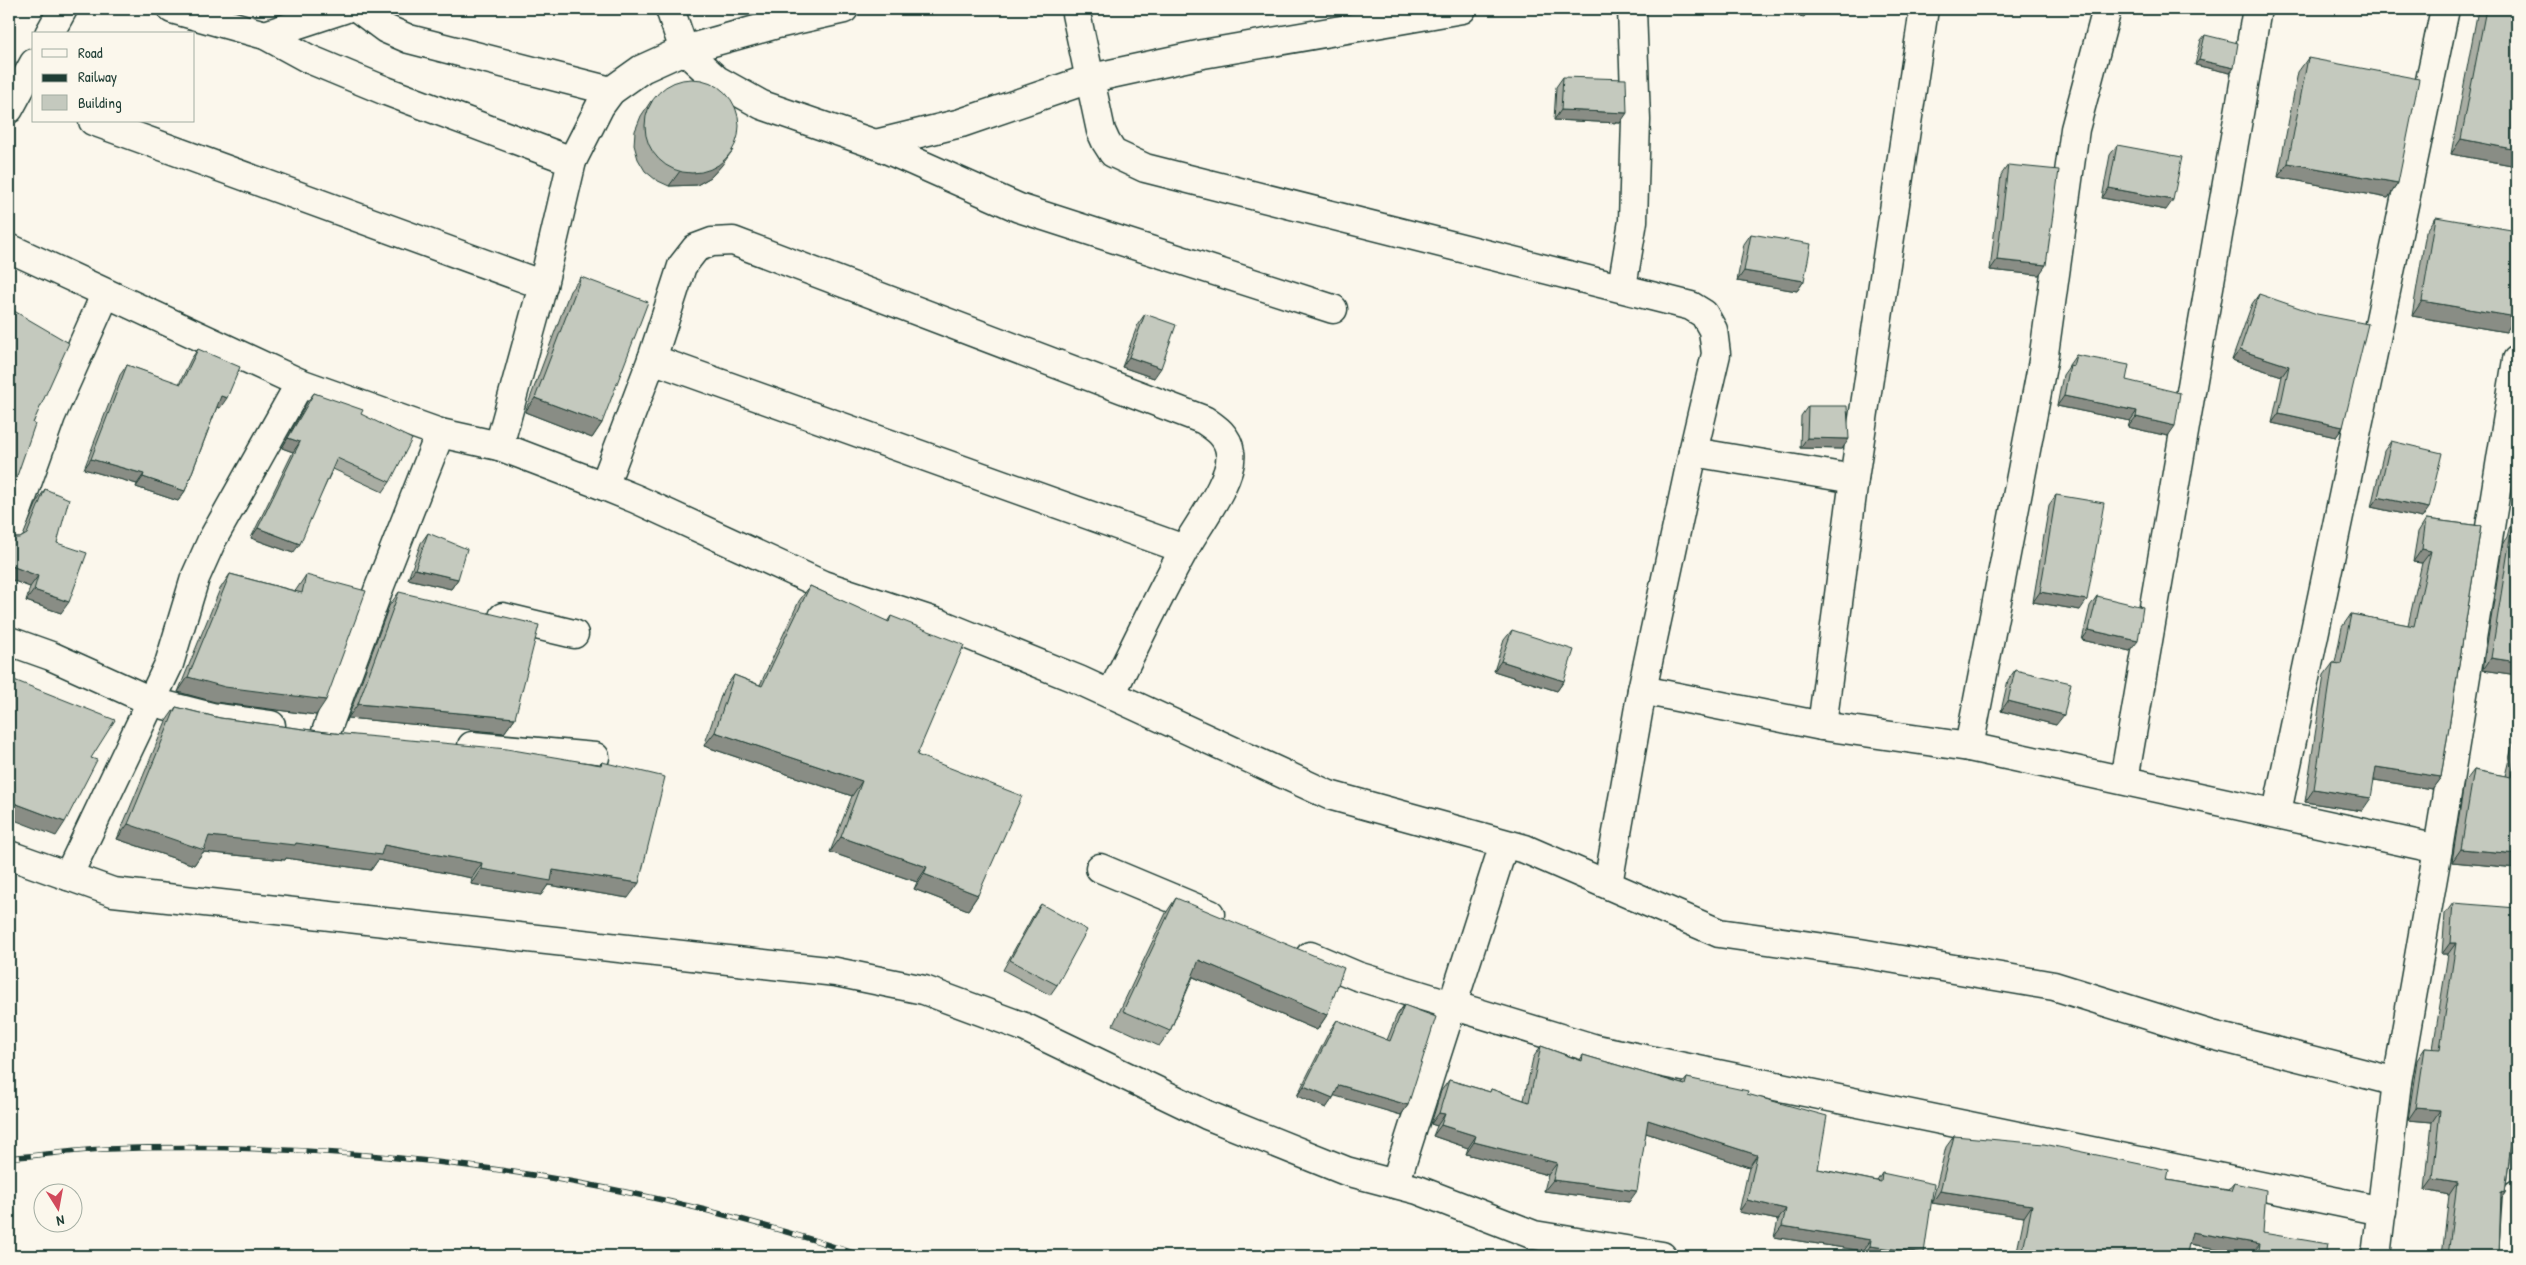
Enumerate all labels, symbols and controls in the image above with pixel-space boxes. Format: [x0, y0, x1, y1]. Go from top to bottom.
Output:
legend [32, 32, 195, 122]
text: Road [78, 42, 103, 63]
text: Railway [78, 66, 117, 87]
text: Building [78, 92, 122, 113]
north arrow [32, 1182, 82, 1232]
text: N [55, 1211, 66, 1231]

